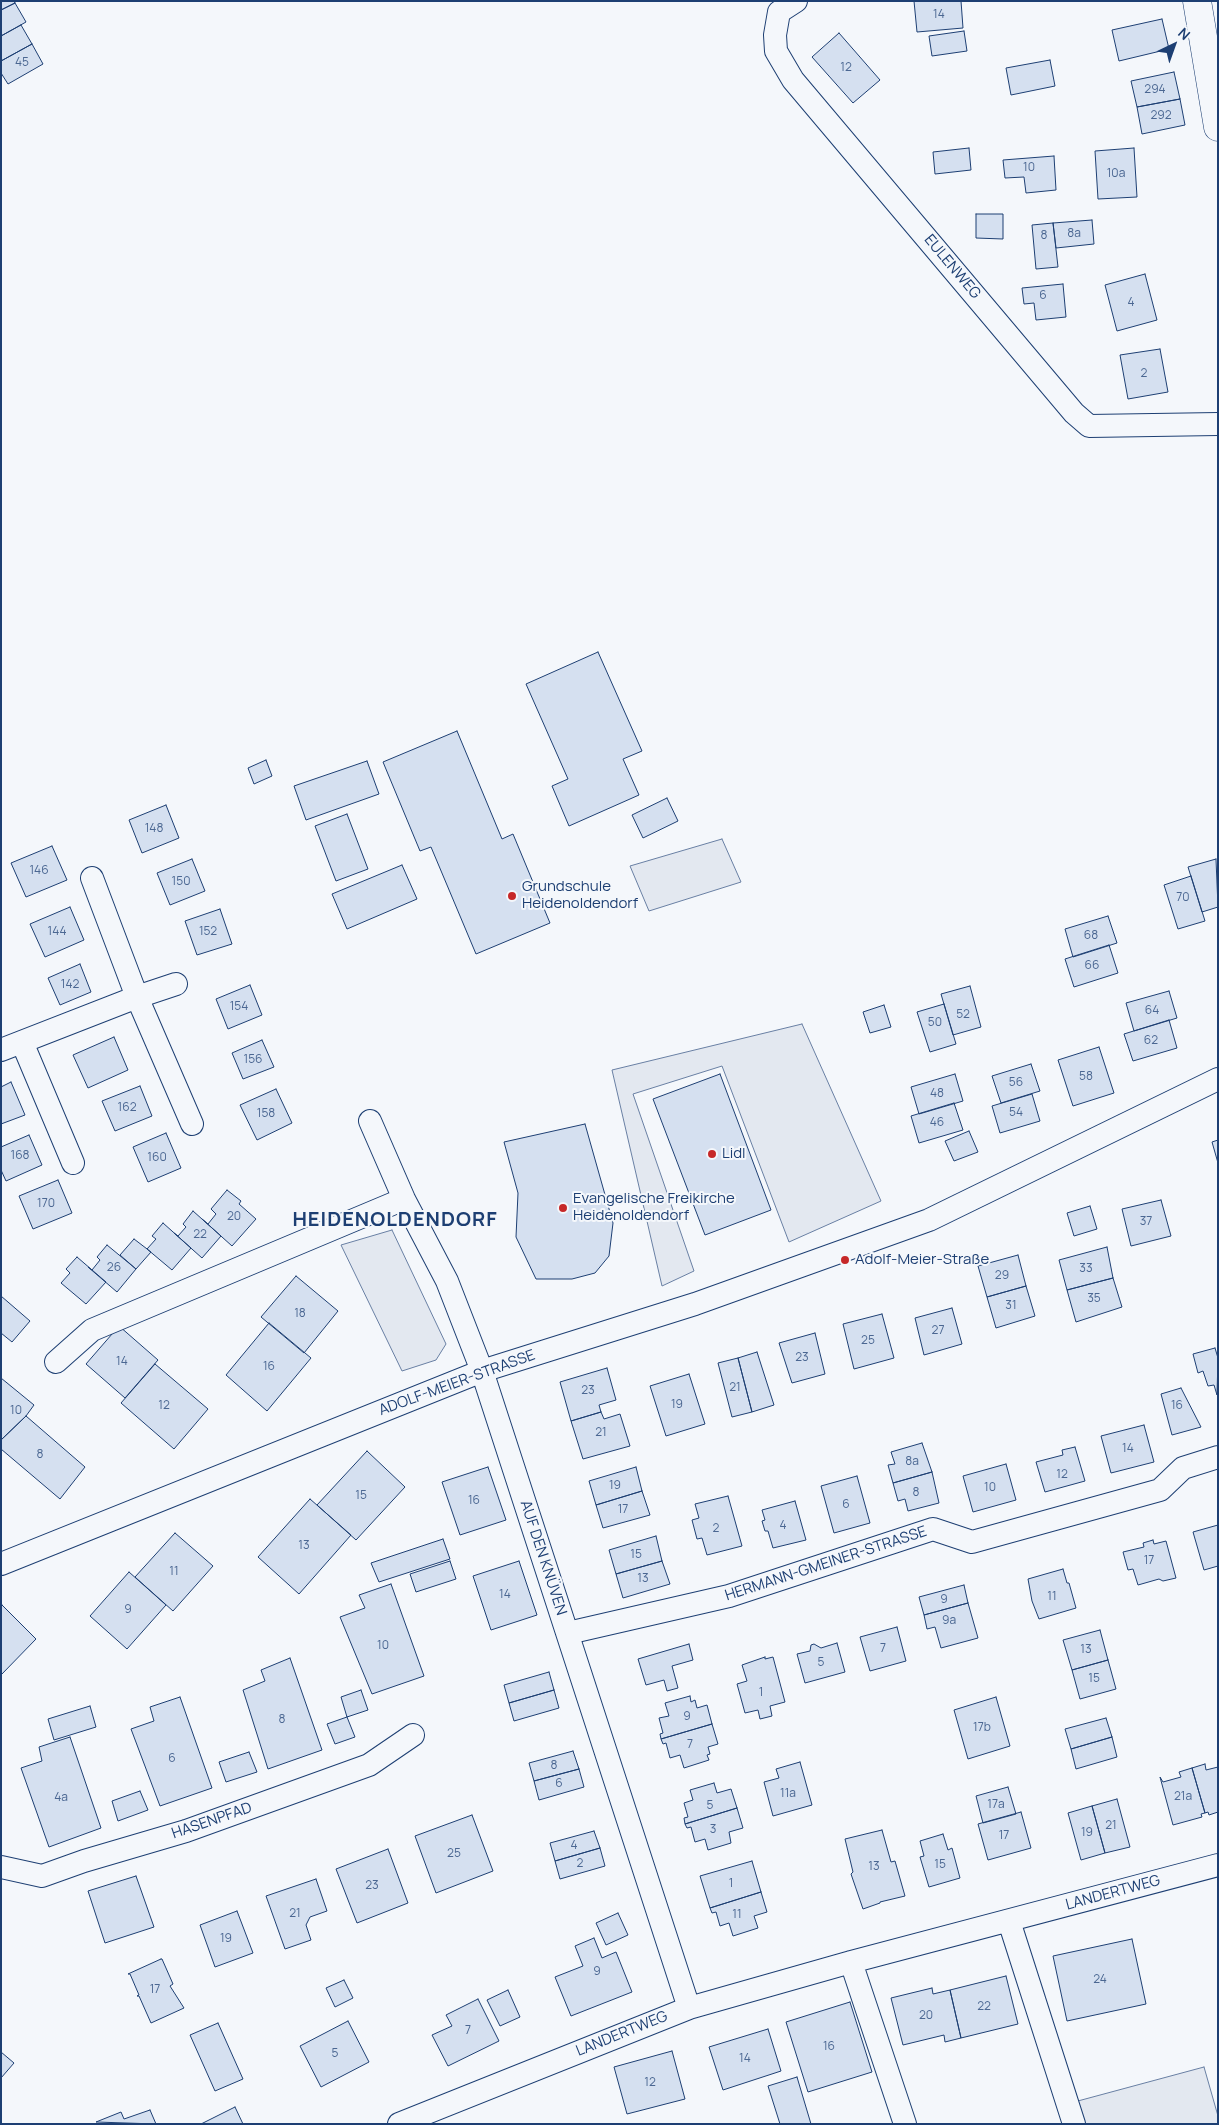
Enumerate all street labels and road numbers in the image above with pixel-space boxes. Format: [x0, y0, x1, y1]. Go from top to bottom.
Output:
street label: EULENWEG [920, 231, 984, 303]
street label: ADOLF-MEIER-STRASSE [376, 1346, 538, 1420]
street label: AUF DEN KNÜVEN [516, 1498, 570, 1618]
street label: HERMANN-GMEINER-STRASSE [723, 1523, 929, 1605]
street label: HASENPFAD [170, 1799, 254, 1843]
street label: LANDERTWEG [1064, 1872, 1162, 1914]
street label: LANDERTWEG [574, 2007, 670, 2061]

